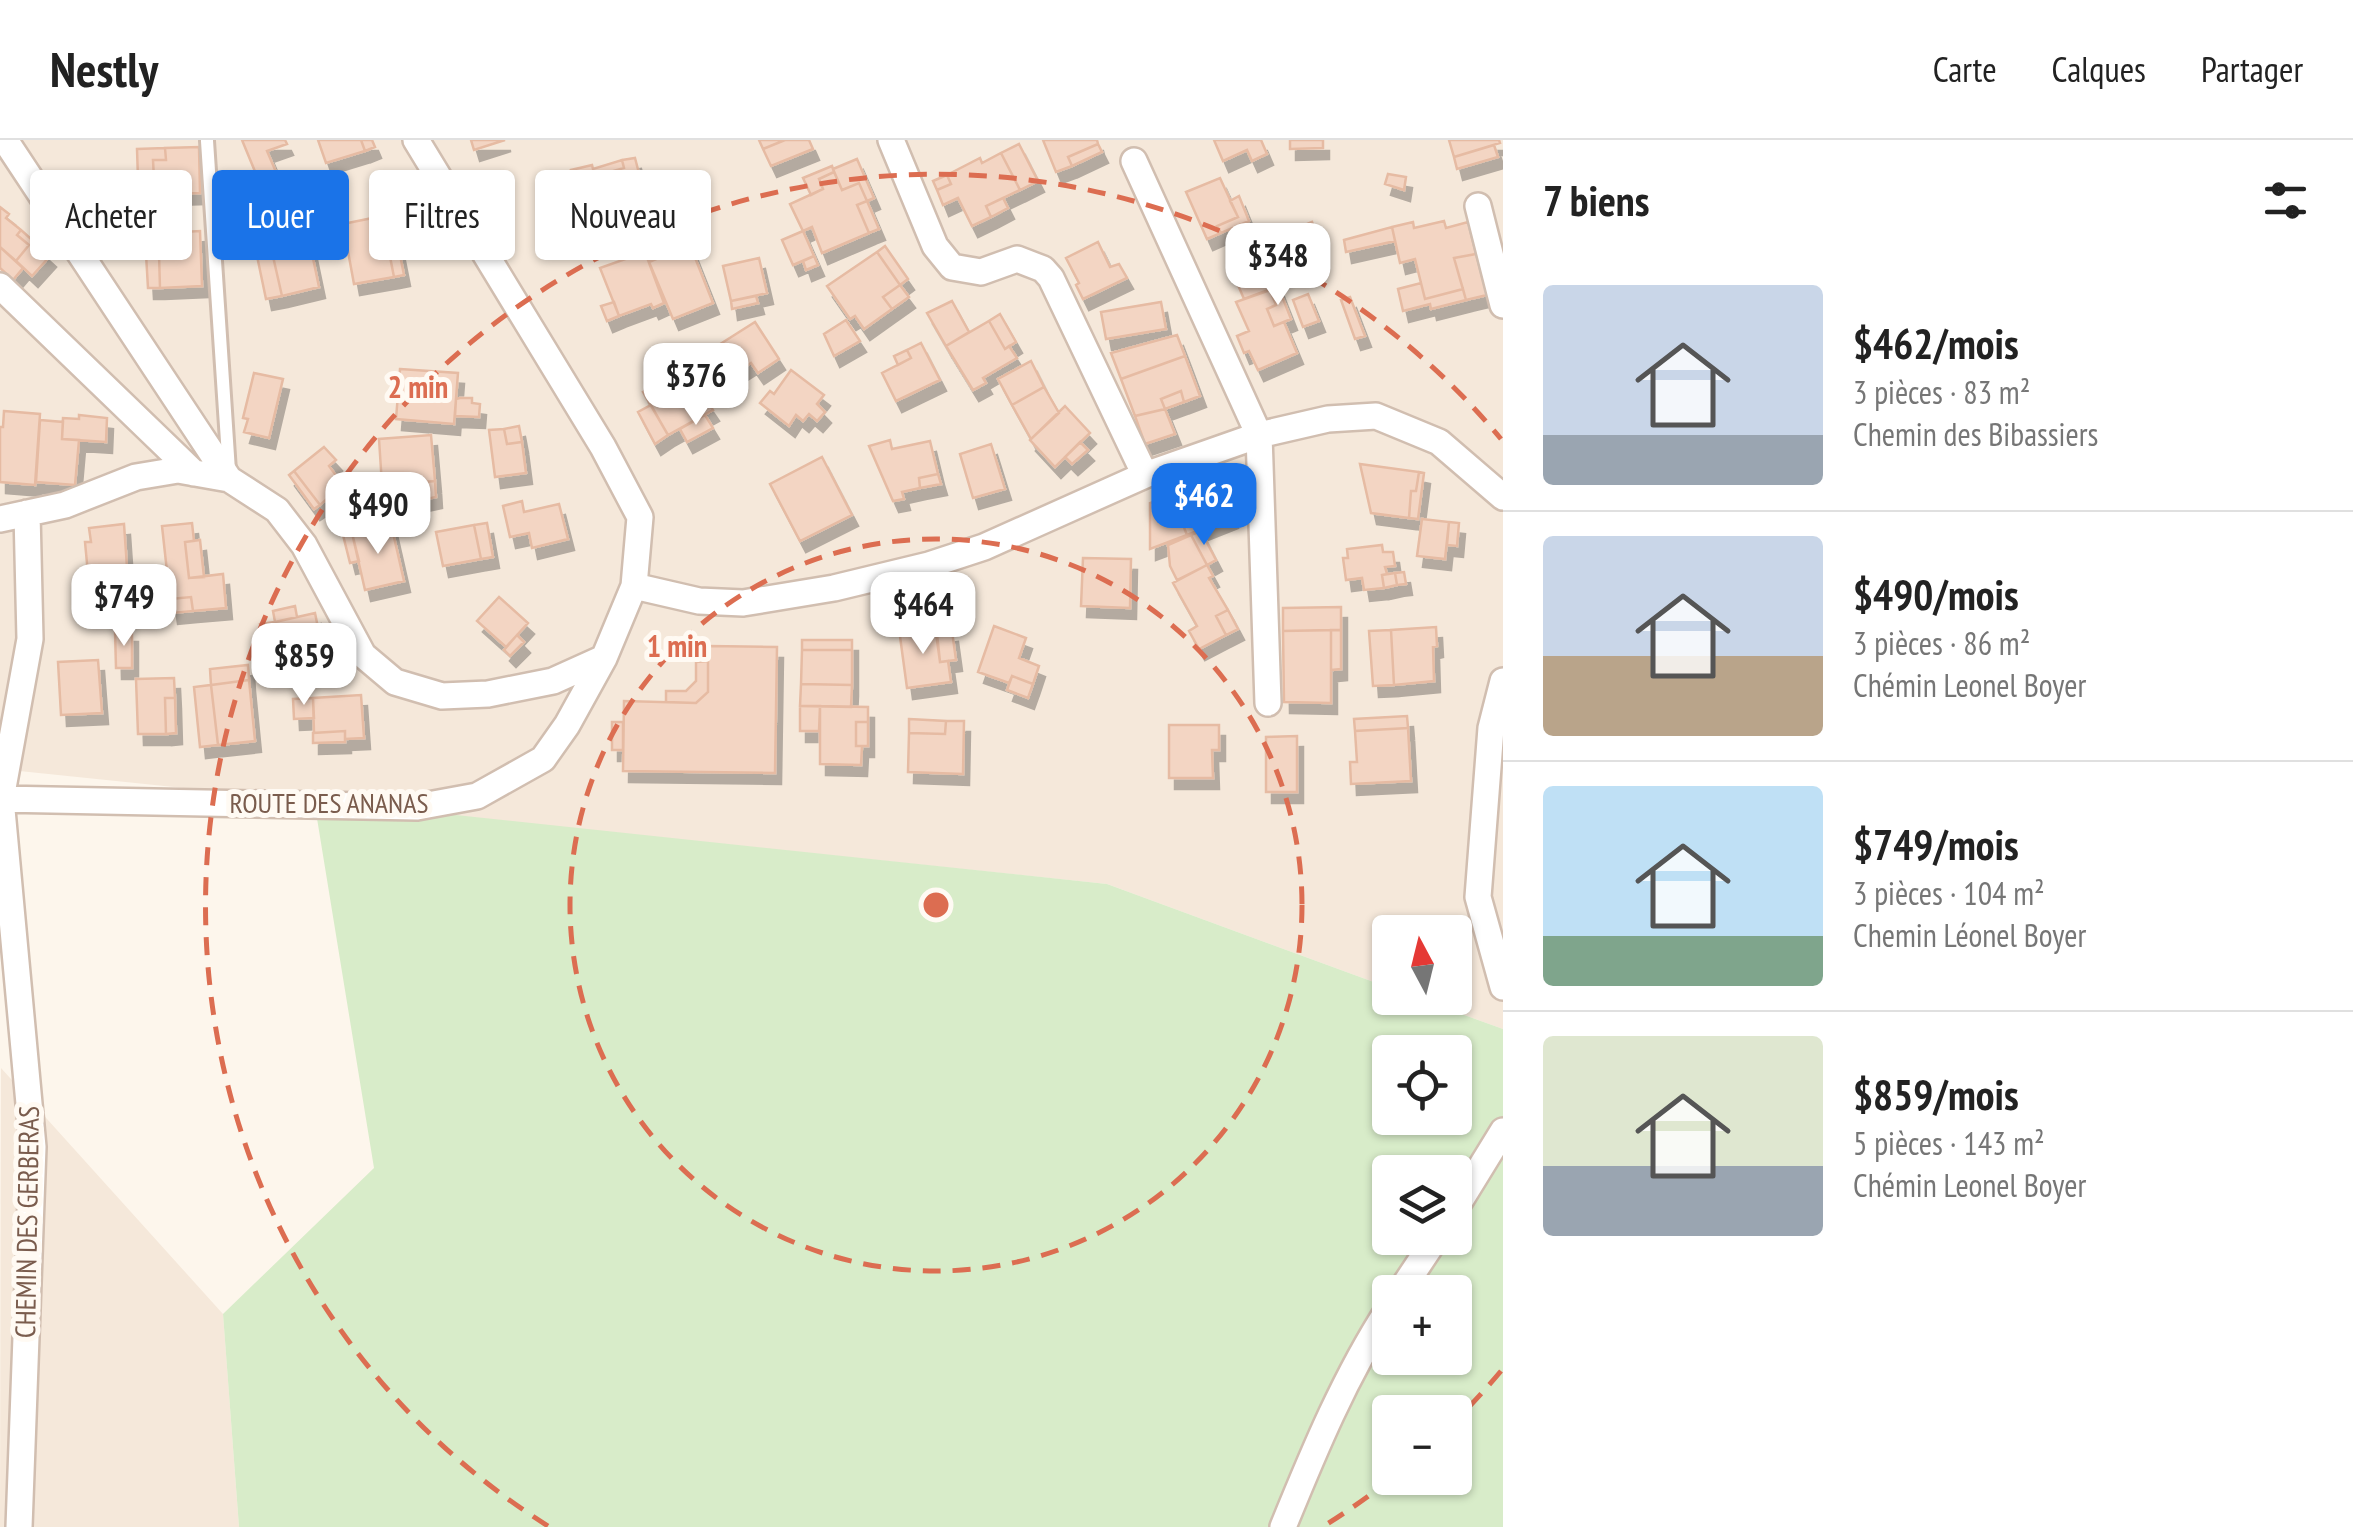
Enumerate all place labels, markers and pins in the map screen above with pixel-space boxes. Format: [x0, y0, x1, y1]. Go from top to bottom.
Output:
pin: $348 [1219, 223, 1337, 308]
pin: $376 [637, 343, 755, 428]
pin: $462 [1145, 463, 1263, 548]
pin: $490 [319, 472, 437, 557]
pin: $749 [65, 564, 183, 649]
pin: $464 [864, 572, 982, 657]
pin: $859 [245, 623, 363, 708]
centre of rings [918, 887, 954, 923]

